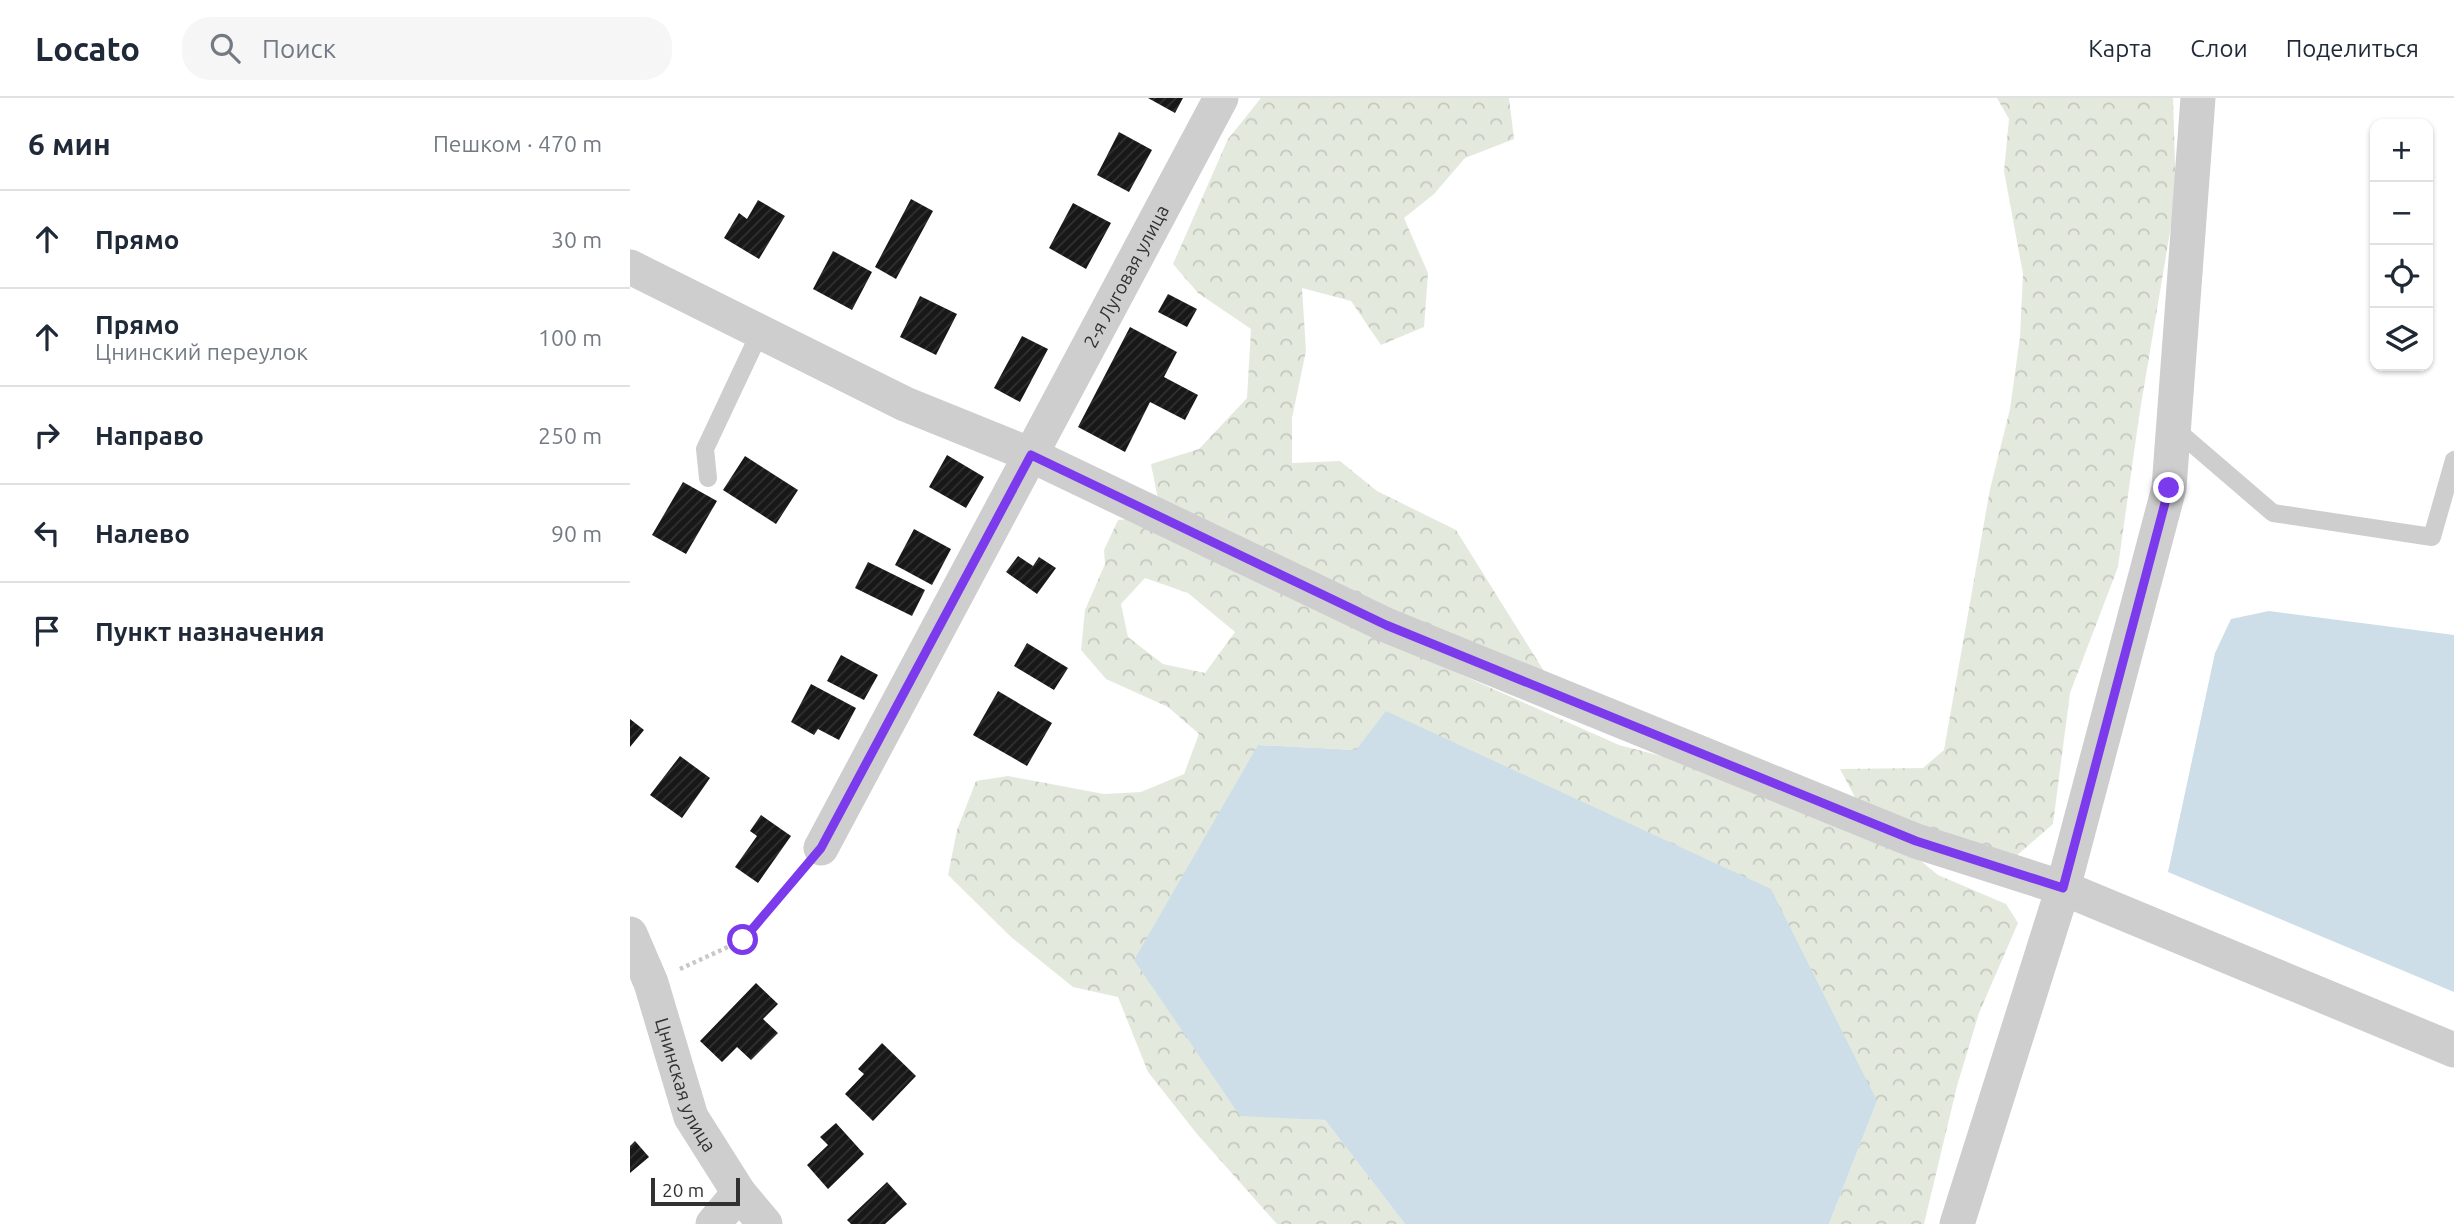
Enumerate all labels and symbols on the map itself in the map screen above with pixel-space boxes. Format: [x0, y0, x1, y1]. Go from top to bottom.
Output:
street label: 2-я Луговая улица [1079, 201, 1173, 352]
route end [2153, 472, 2184, 503]
route start [727, 924, 758, 955]
street label: Цнинская улица [651, 1015, 721, 1156]
scale bar [651, 1175, 740, 1207]

